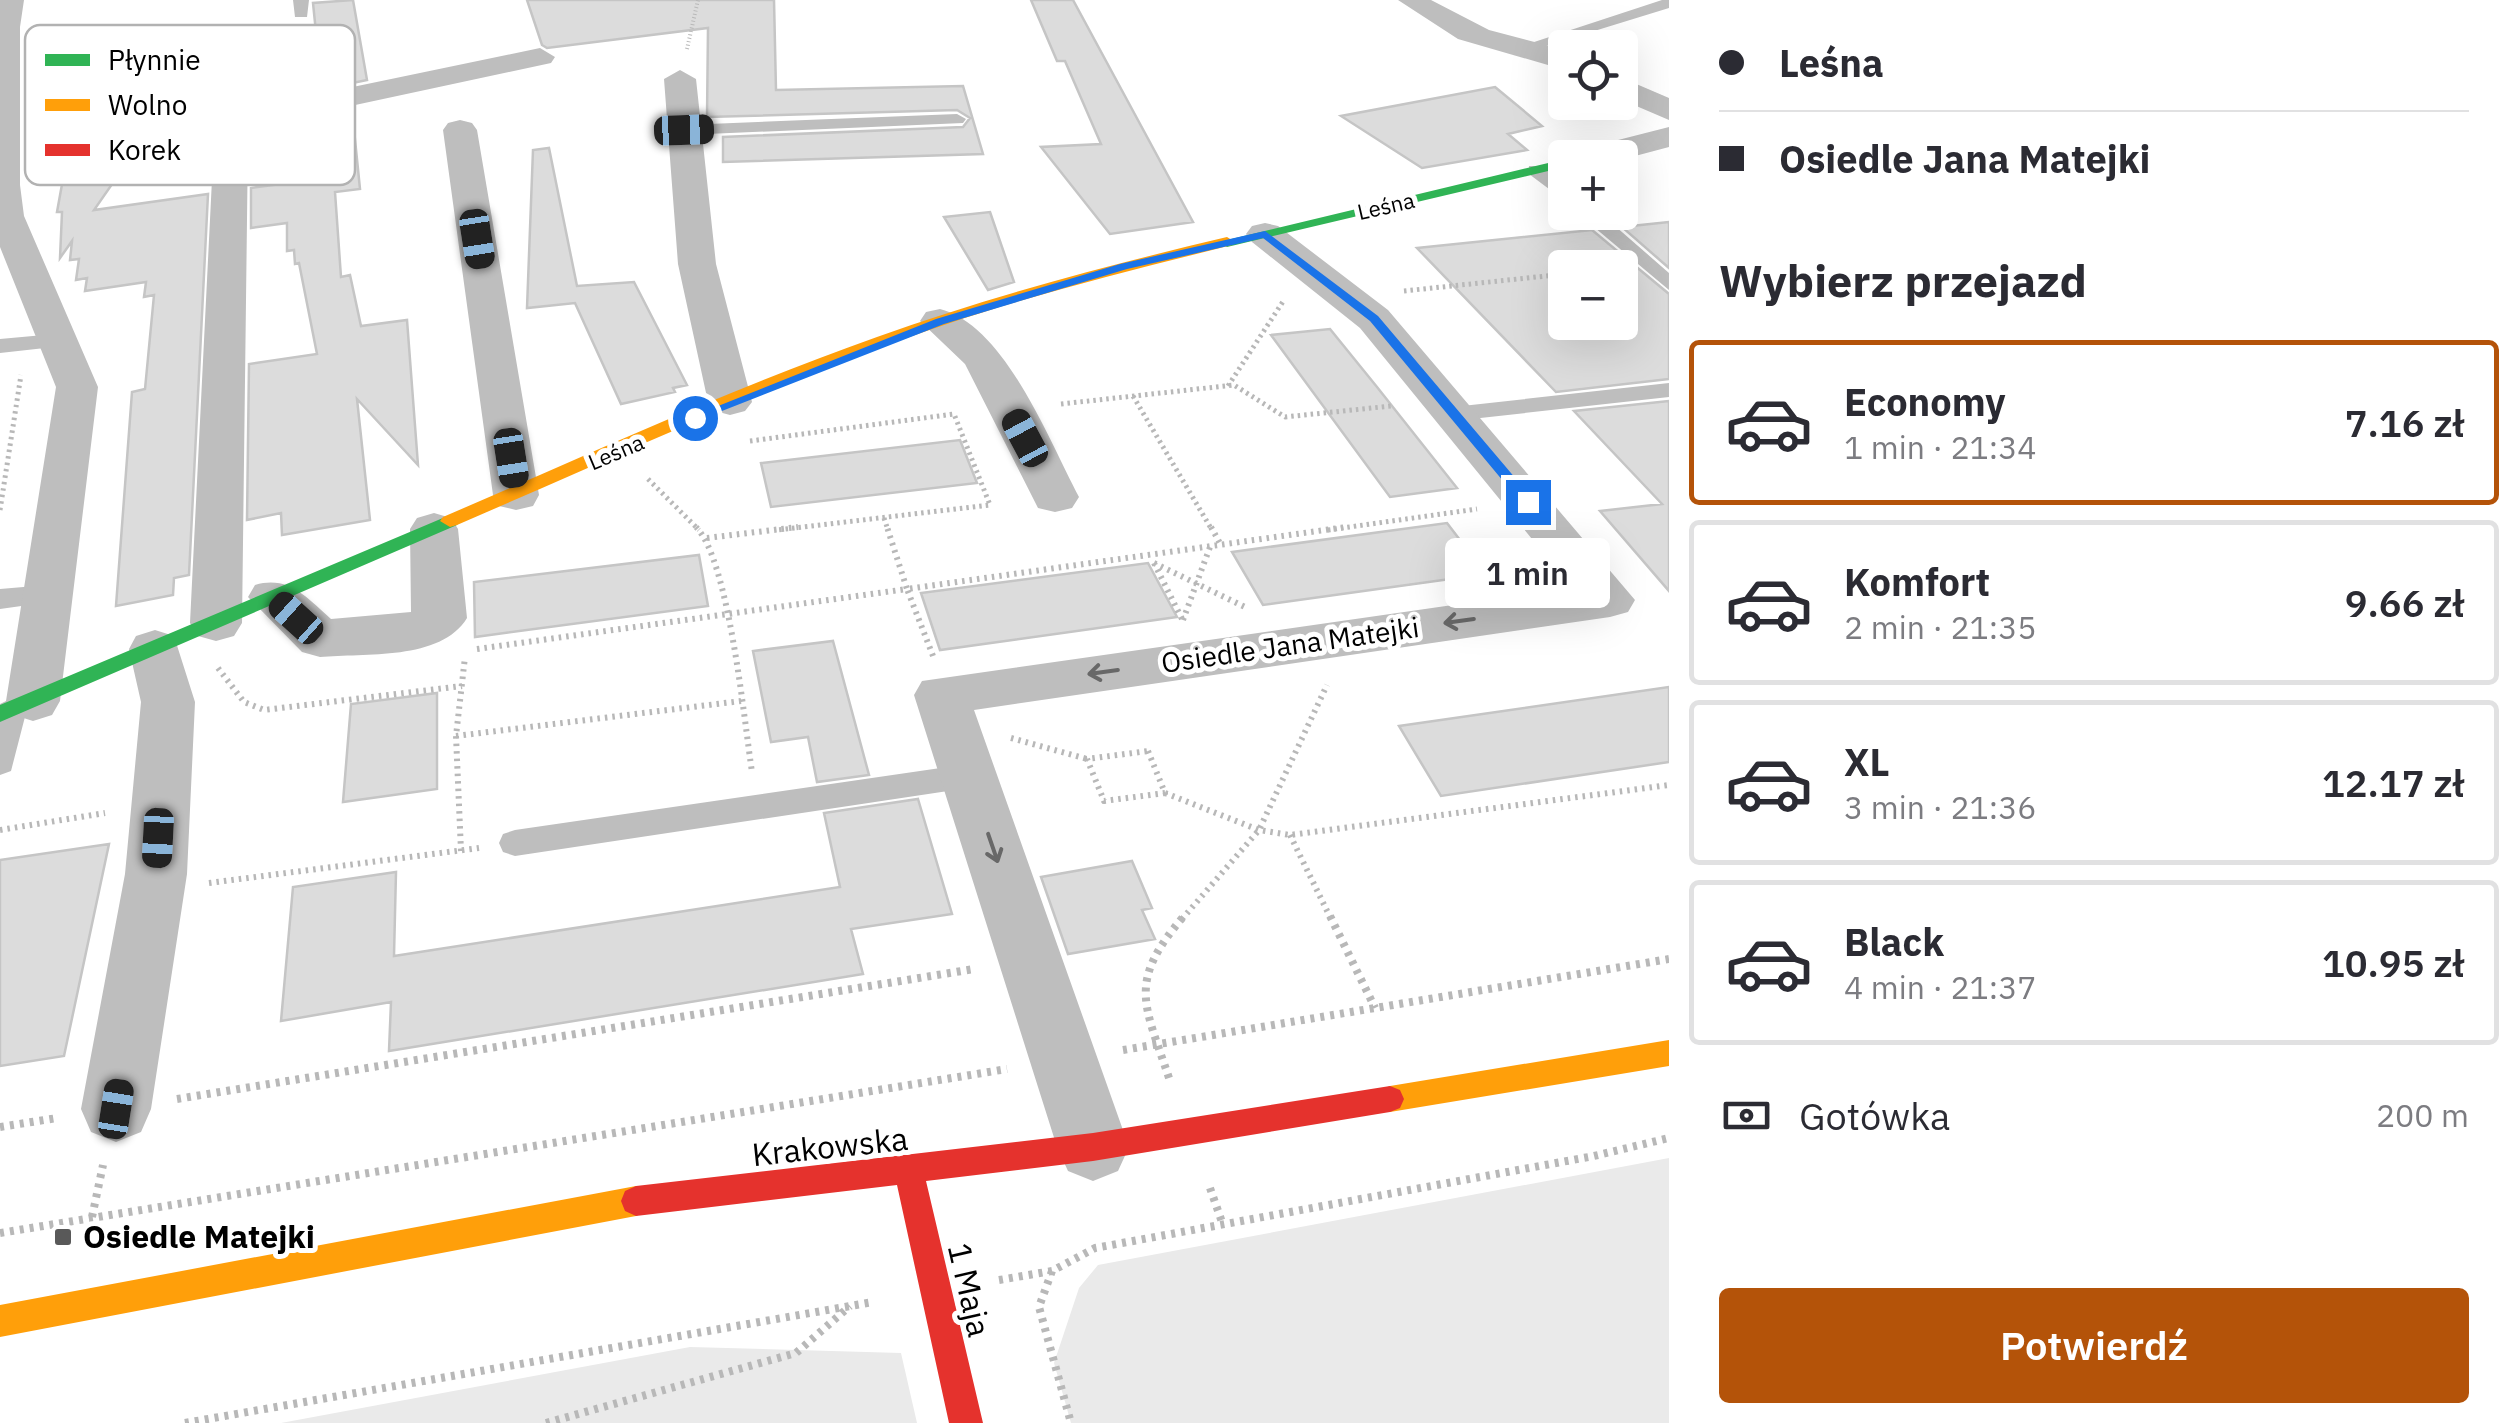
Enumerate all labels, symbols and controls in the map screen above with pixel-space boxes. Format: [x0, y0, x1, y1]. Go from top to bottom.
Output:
legend [25, 25, 355, 185]
map controls [1548, 30, 1638, 340]
button: locate [1548, 30, 1638, 120]
text: Leśna [1779, 38, 1884, 87]
text: Płynnie [108, 41, 201, 78]
text: Wolno [108, 86, 187, 123]
car [653, 114, 715, 146]
text: Korek [108, 131, 181, 168]
text: Osiedle Jana Matejki [1779, 134, 2151, 183]
button: + [1548, 140, 1638, 230]
street label: Leśna [1354, 185, 1418, 226]
car [457, 207, 497, 271]
button: − [1548, 250, 1638, 340]
text: Wybierz przejazd [1719, 251, 2087, 309]
text: Economy [1844, 377, 2006, 426]
icon: car [1724, 378, 1814, 468]
route start [673, 396, 718, 441]
text: 7.16 zł [2345, 398, 2464, 447]
car [998, 404, 1052, 472]
car [491, 426, 531, 490]
text: 1 min · 21:34 [1844, 426, 2037, 468]
street label: Leśna [584, 427, 648, 476]
route end [1506, 480, 1551, 525]
callout: 1 min [1446, 537, 1610, 607]
text: 1 min [1486, 552, 1569, 594]
text: Komfort [1844, 557, 1990, 606]
icon: car [1724, 558, 1814, 648]
text: 9.66 zł [2345, 578, 2464, 627]
car [264, 587, 328, 649]
text: 2 min · 21:35 [1844, 606, 2037, 648]
street label: Osiedle Jana Matejki [1159, 608, 1421, 681]
one-way arrow [1443, 612, 1476, 631]
one-way arrow [1087, 663, 1119, 681]
text: XL [1844, 737, 1890, 786]
icon: car [1724, 738, 1814, 828]
text: 12.17 zł [2322, 758, 2464, 807]
text: 3 min · 21:36 [1844, 786, 2037, 828]
car [141, 807, 175, 869]
one-way arrow [985, 832, 1003, 864]
text: Black [1844, 917, 1944, 966]
icon: car [1724, 918, 1814, 1008]
text: 10.95 zł [2322, 938, 2464, 987]
text: 4 min · 21:37 [1844, 966, 2037, 1008]
car [96, 1077, 136, 1141]
icon: cash [1719, 1088, 1774, 1143]
text: Gotówka [1799, 1091, 1950, 1140]
text: 200 m [2376, 1094, 2469, 1136]
street label: Krakowska [750, 1117, 910, 1175]
place label: Osiedle Matejki [83, 1215, 315, 1257]
marker: Osiedle Matejki [52, 1226, 74, 1248]
street label: 1 Maja [939, 1239, 1001, 1341]
button: Potwierdź [1719, 1288, 2469, 1403]

